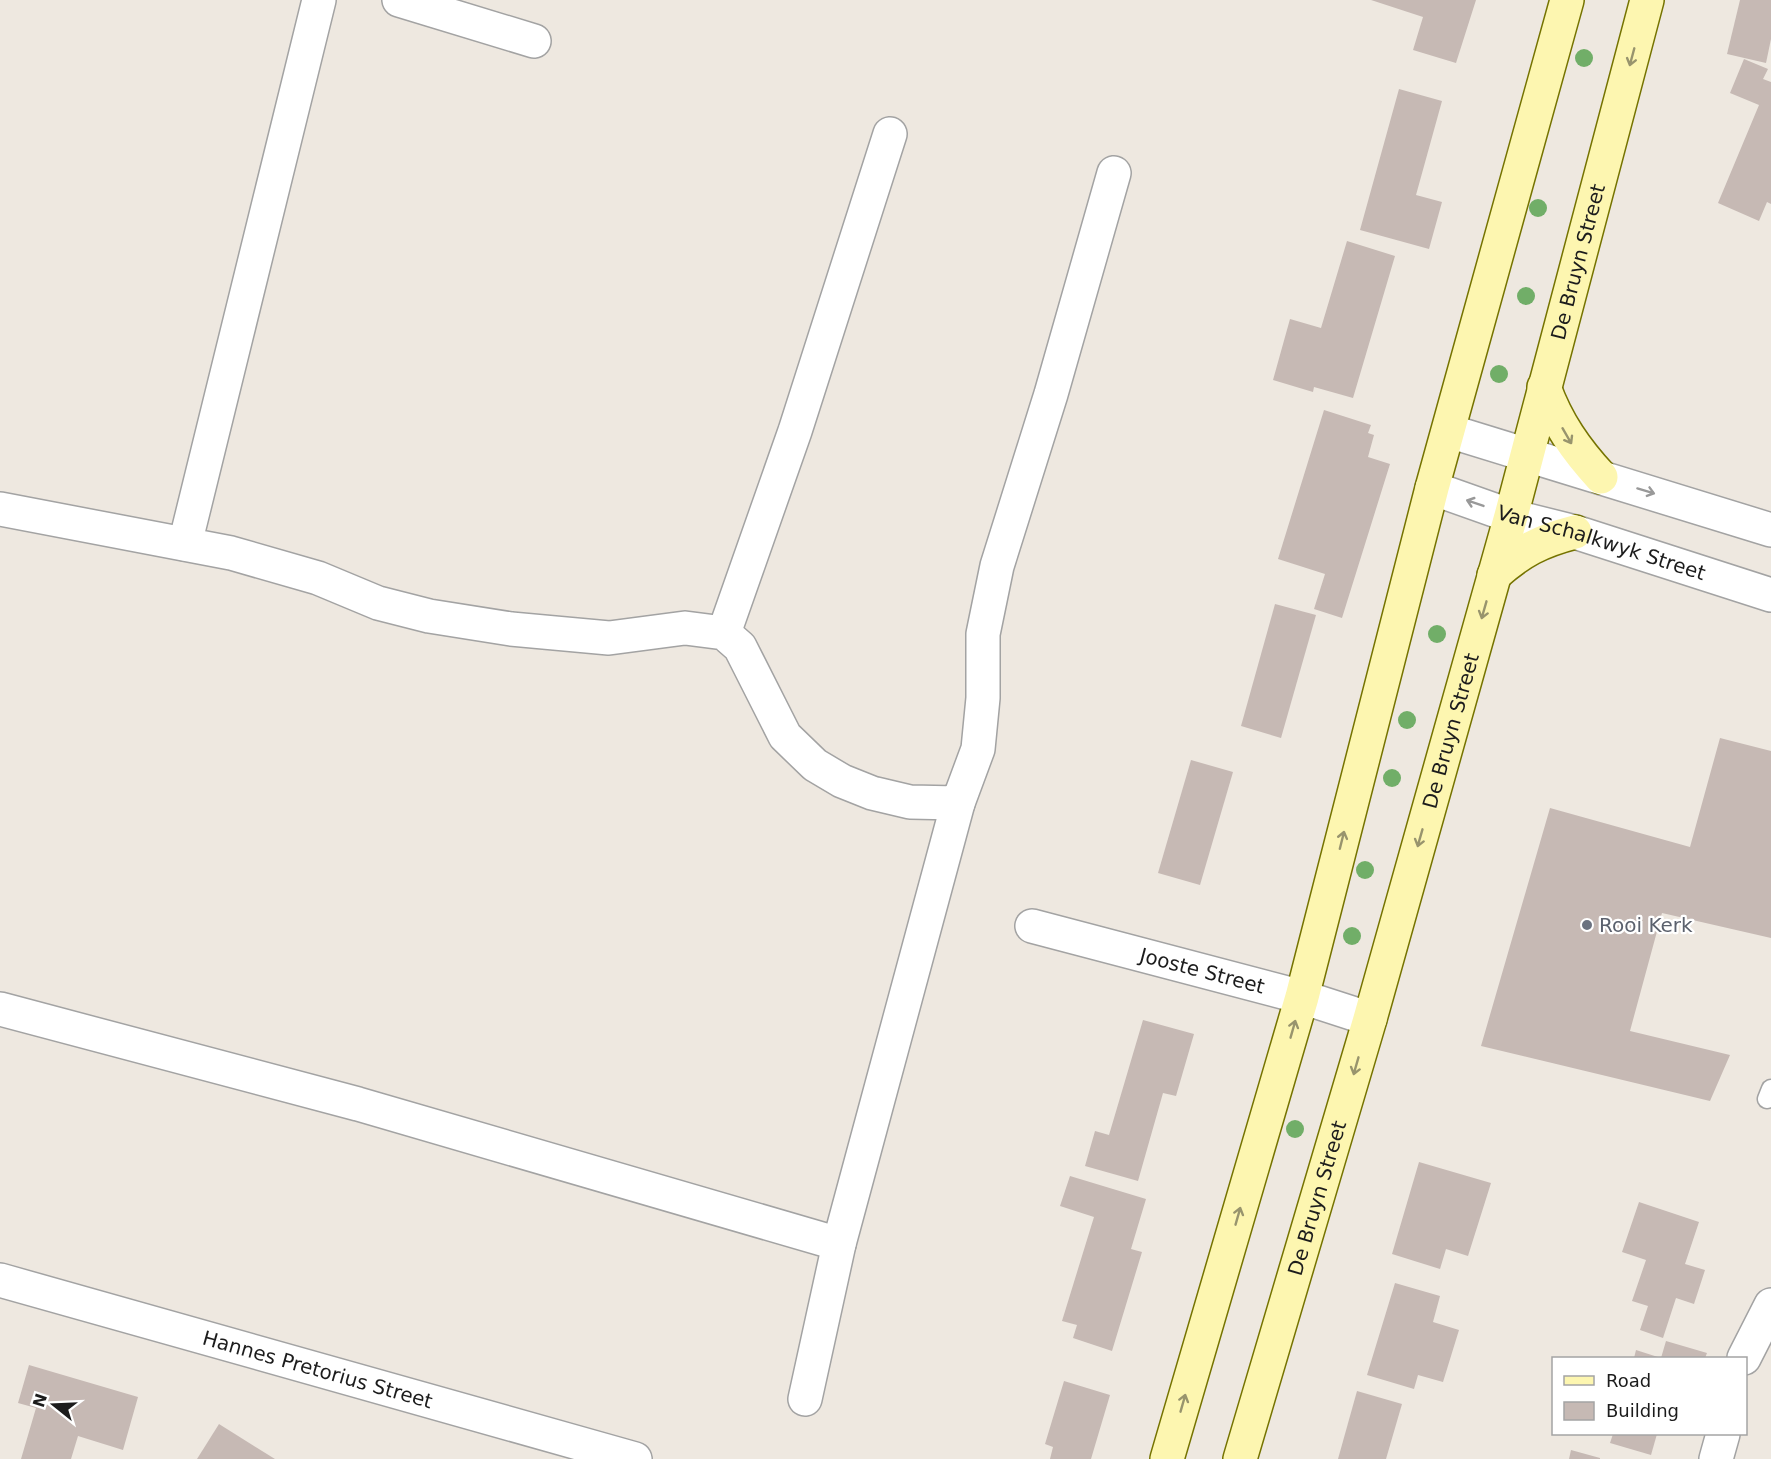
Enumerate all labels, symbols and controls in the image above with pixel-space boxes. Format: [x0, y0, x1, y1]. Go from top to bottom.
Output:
one-way arrow [1625, 47, 1637, 66]
street label: De Bruyn Street [1546, 181, 1610, 342]
one-way arrow [1561, 427, 1573, 444]
one-way arrow [1636, 486, 1655, 497]
one-way arrow [1466, 497, 1485, 508]
street label: Van Schalkwyk Street [1494, 500, 1709, 585]
one-way arrow [1478, 600, 1490, 619]
street label: De Bruyn Street [1418, 650, 1484, 811]
one-way arrow [1414, 829, 1426, 848]
one-way arrow [1337, 831, 1349, 850]
place label: Rooi Kerk [1599, 913, 1693, 937]
marker: Rooi Kerk [1580, 918, 1594, 932]
street label: Jooste Street [1135, 942, 1267, 999]
one-way arrow [1288, 1020, 1299, 1039]
one-way arrow [1350, 1056, 1361, 1075]
street label: De Bruyn Street [1283, 1118, 1351, 1278]
one-way arrow [1233, 1207, 1244, 1226]
street label: Hannes Pretorius Street [200, 1326, 435, 1413]
legend [1552, 1357, 1747, 1435]
text: Road [1606, 1370, 1651, 1391]
north arrow [24, 1375, 84, 1435]
text: N [29, 1391, 51, 1410]
one-way arrow [1178, 1394, 1189, 1413]
text: Building [1606, 1400, 1679, 1421]

